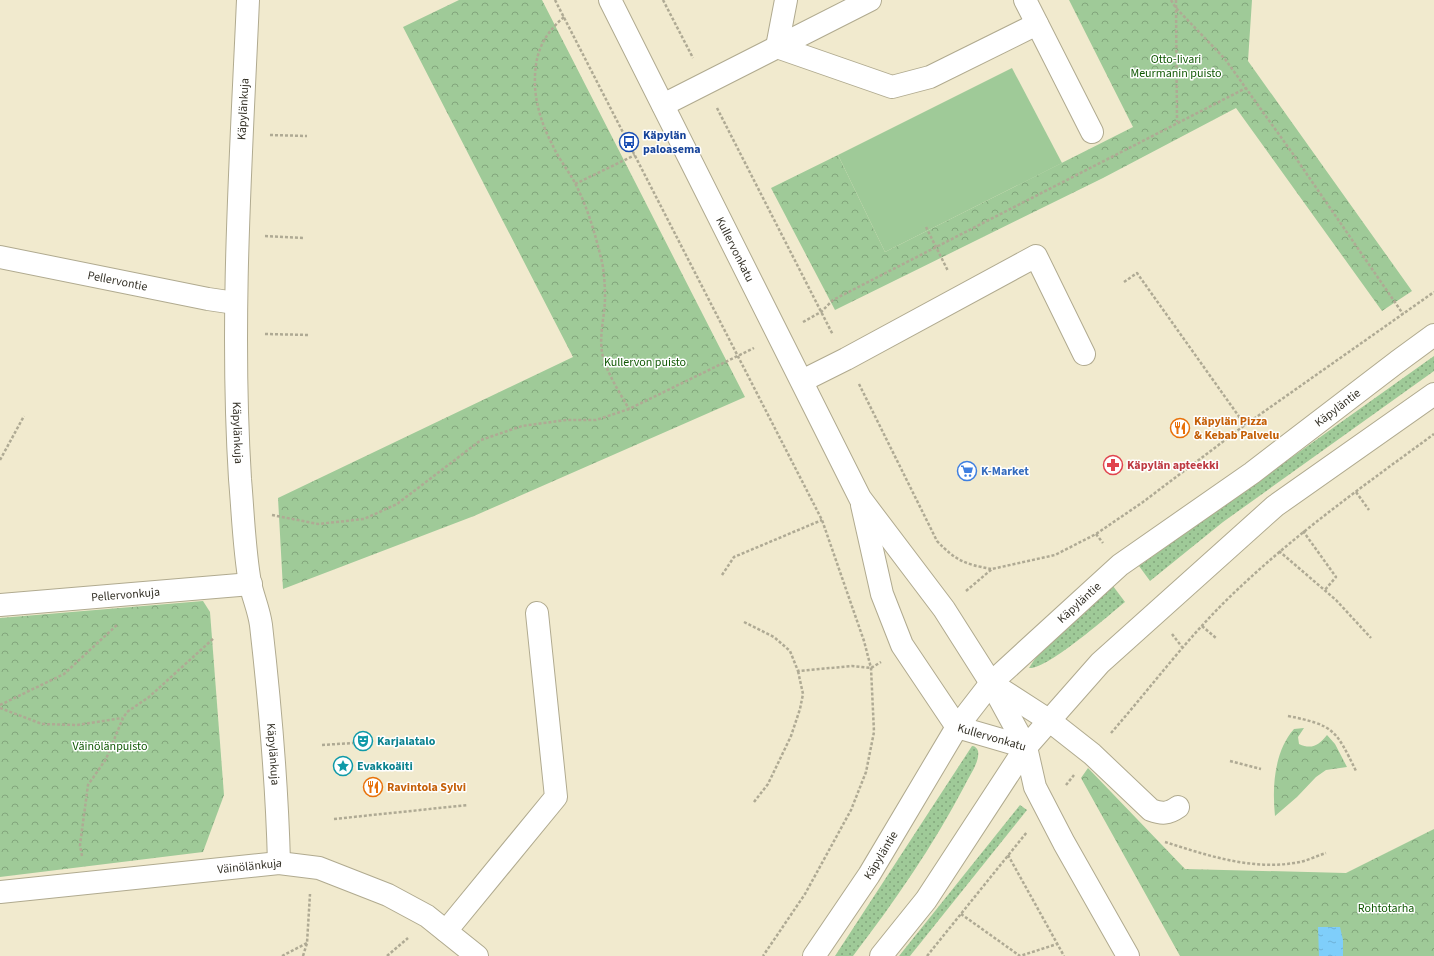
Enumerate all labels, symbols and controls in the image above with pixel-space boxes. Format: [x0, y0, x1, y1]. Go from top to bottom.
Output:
park label: Otto-Iivari Meurmanin puisto [1130, 51, 1222, 82]
street label: Käpylänkuja [233, 78, 254, 141]
place label: Käpylän paloasema [643, 127, 701, 158]
bus stop icon: Käpylän paloasema [618, 131, 640, 153]
street label: Kullervonkatu [711, 214, 758, 285]
street label: Pellervontie [86, 267, 149, 296]
park label: Kullervon puisto [604, 354, 686, 371]
street label: Käpyläntie [1311, 385, 1364, 431]
street label: Käpylänkuja [228, 401, 247, 464]
place label: Käpylän Pizza & Kebab Palvelu [1194, 413, 1279, 444]
restaurant icon: Käpylän Pizza & Kebab Palvelu [1169, 417, 1191, 439]
pharmacy icon: Käpylän apteekki [1102, 454, 1124, 476]
place label: Käpylän apteekki [1127, 457, 1219, 474]
supermarket icon: K-Market [956, 460, 978, 482]
place label: K-Market [981, 463, 1029, 480]
street label: Käpyläntie [1054, 578, 1105, 627]
street label: Pellervonkuja [91, 584, 161, 606]
street label: Kullervonkatu [955, 720, 1028, 756]
street label: Käpylänkuja [262, 722, 284, 786]
theatre icon: Karjalatalo [352, 730, 374, 752]
place label: Karjalatalo [377, 733, 436, 750]
park label: Väinölänpuisto [73, 738, 147, 755]
place icon: Evakkoäiti [332, 755, 354, 777]
place label: Evakkoäiti [357, 758, 413, 775]
restaurant icon: Ravintola Sylvi [362, 776, 384, 798]
place label: Ravintola Sylvi [387, 779, 466, 796]
street label: Käpyläntie [860, 828, 902, 883]
street label: Väinölänkuja [216, 855, 283, 878]
park label: Rohtotarha [1358, 900, 1414, 917]

